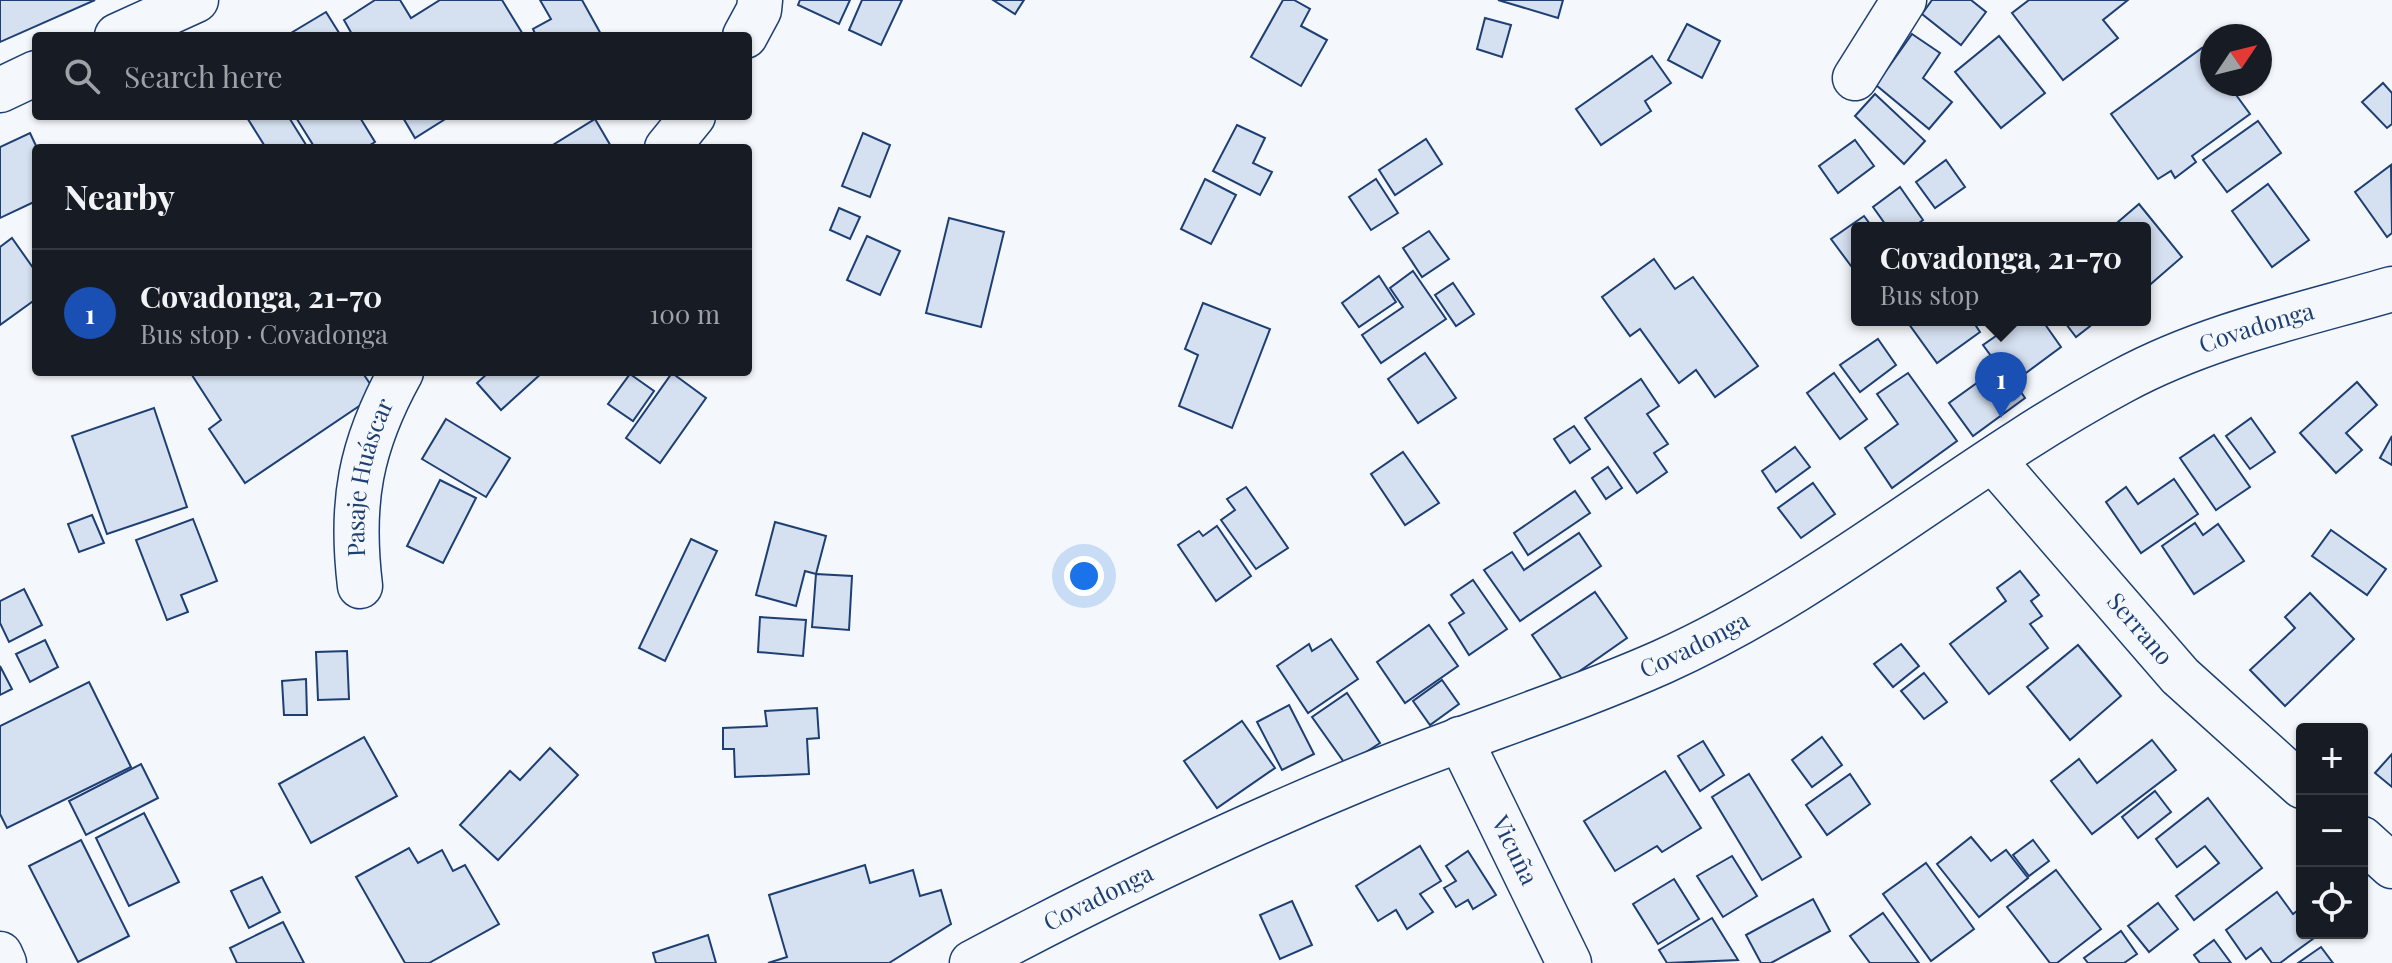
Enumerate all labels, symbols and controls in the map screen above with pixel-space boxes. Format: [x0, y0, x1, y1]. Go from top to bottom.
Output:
north arrow [2200, 24, 2272, 96]
search box [32, 32, 752, 120]
icon: search [60, 54, 104, 98]
text: Search here [124, 56, 283, 96]
text: Nearby [64, 173, 175, 219]
popup [1851, 222, 2151, 326]
text: Covadonga, 21-70 [1880, 237, 2122, 277]
text: Covadonga, 21-70 [140, 276, 382, 316]
text: Bus stop [1880, 277, 1979, 312]
street label: Covadonga [2194, 293, 2317, 359]
text: 1 [85, 296, 95, 331]
text: 100 m [650, 296, 720, 331]
text: Bus stop · Covadonga [140, 316, 388, 351]
pin: 1 [1975, 352, 2027, 418]
street label: Pasaje Huáscar [338, 392, 399, 558]
your location [1064, 556, 1104, 596]
street label: Serrano [2101, 585, 2181, 671]
street label: Covadonga [1634, 603, 1754, 684]
map controls [2296, 723, 2368, 939]
button: + [2296, 723, 2368, 795]
button: − [2296, 795, 2368, 867]
street label: Vicuña [1485, 809, 1547, 890]
street label: Covadonga [1037, 856, 1158, 937]
button: locate [2296, 867, 2368, 939]

